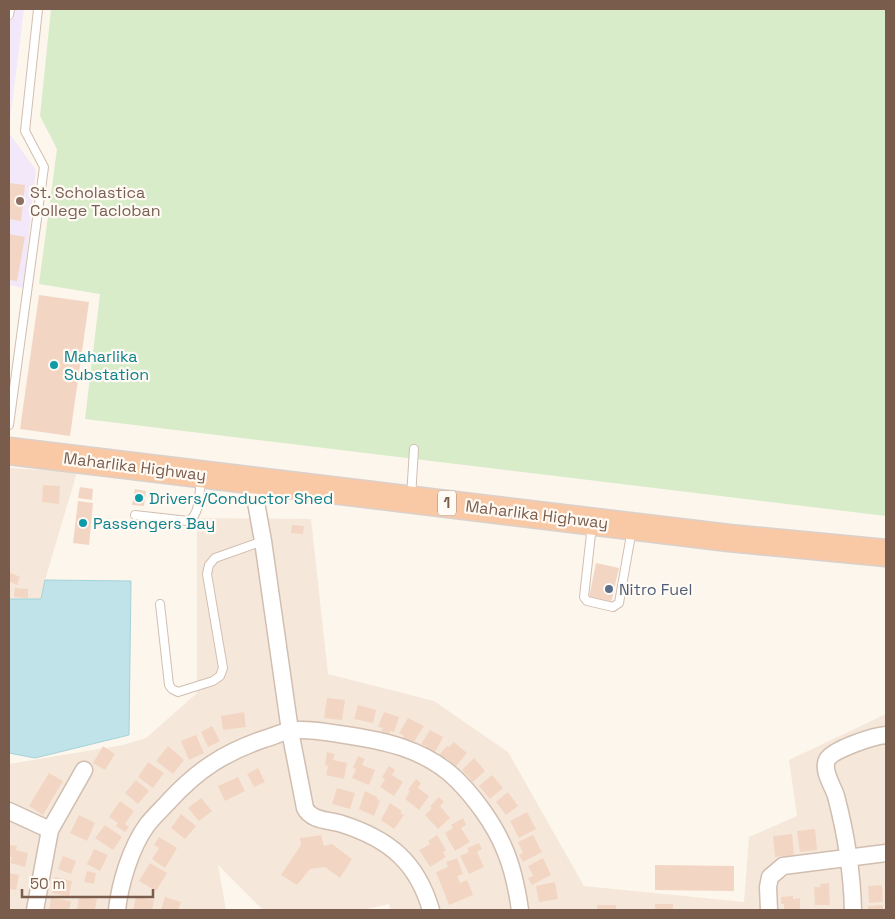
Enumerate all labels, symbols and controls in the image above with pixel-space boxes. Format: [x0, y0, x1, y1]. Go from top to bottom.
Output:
place label: St. Scholastica College Tacloban [30, 182, 161, 221]
marker: St. Scholastica College Tacloban [14, 195, 26, 207]
place label: Maharlika Substation [64, 346, 149, 385]
marker: Maharlika Substation [48, 359, 60, 371]
street label: Maharlika Highway [62, 447, 207, 486]
place label: Drivers/Conductor Shed [149, 488, 333, 509]
road number: 1 [438, 490, 456, 516]
marker: Drivers/Conductor Shed [133, 492, 145, 504]
street label: Maharlika Highway [464, 495, 609, 534]
place label: Passengers Bay [93, 513, 215, 534]
marker: Passengers Bay [77, 517, 89, 529]
place label: Nitro Fuel [619, 579, 692, 600]
marker: Nitro Fuel [603, 583, 615, 595]
scale bar [22, 866, 154, 898]
text: 50 m [30, 874, 65, 893]

